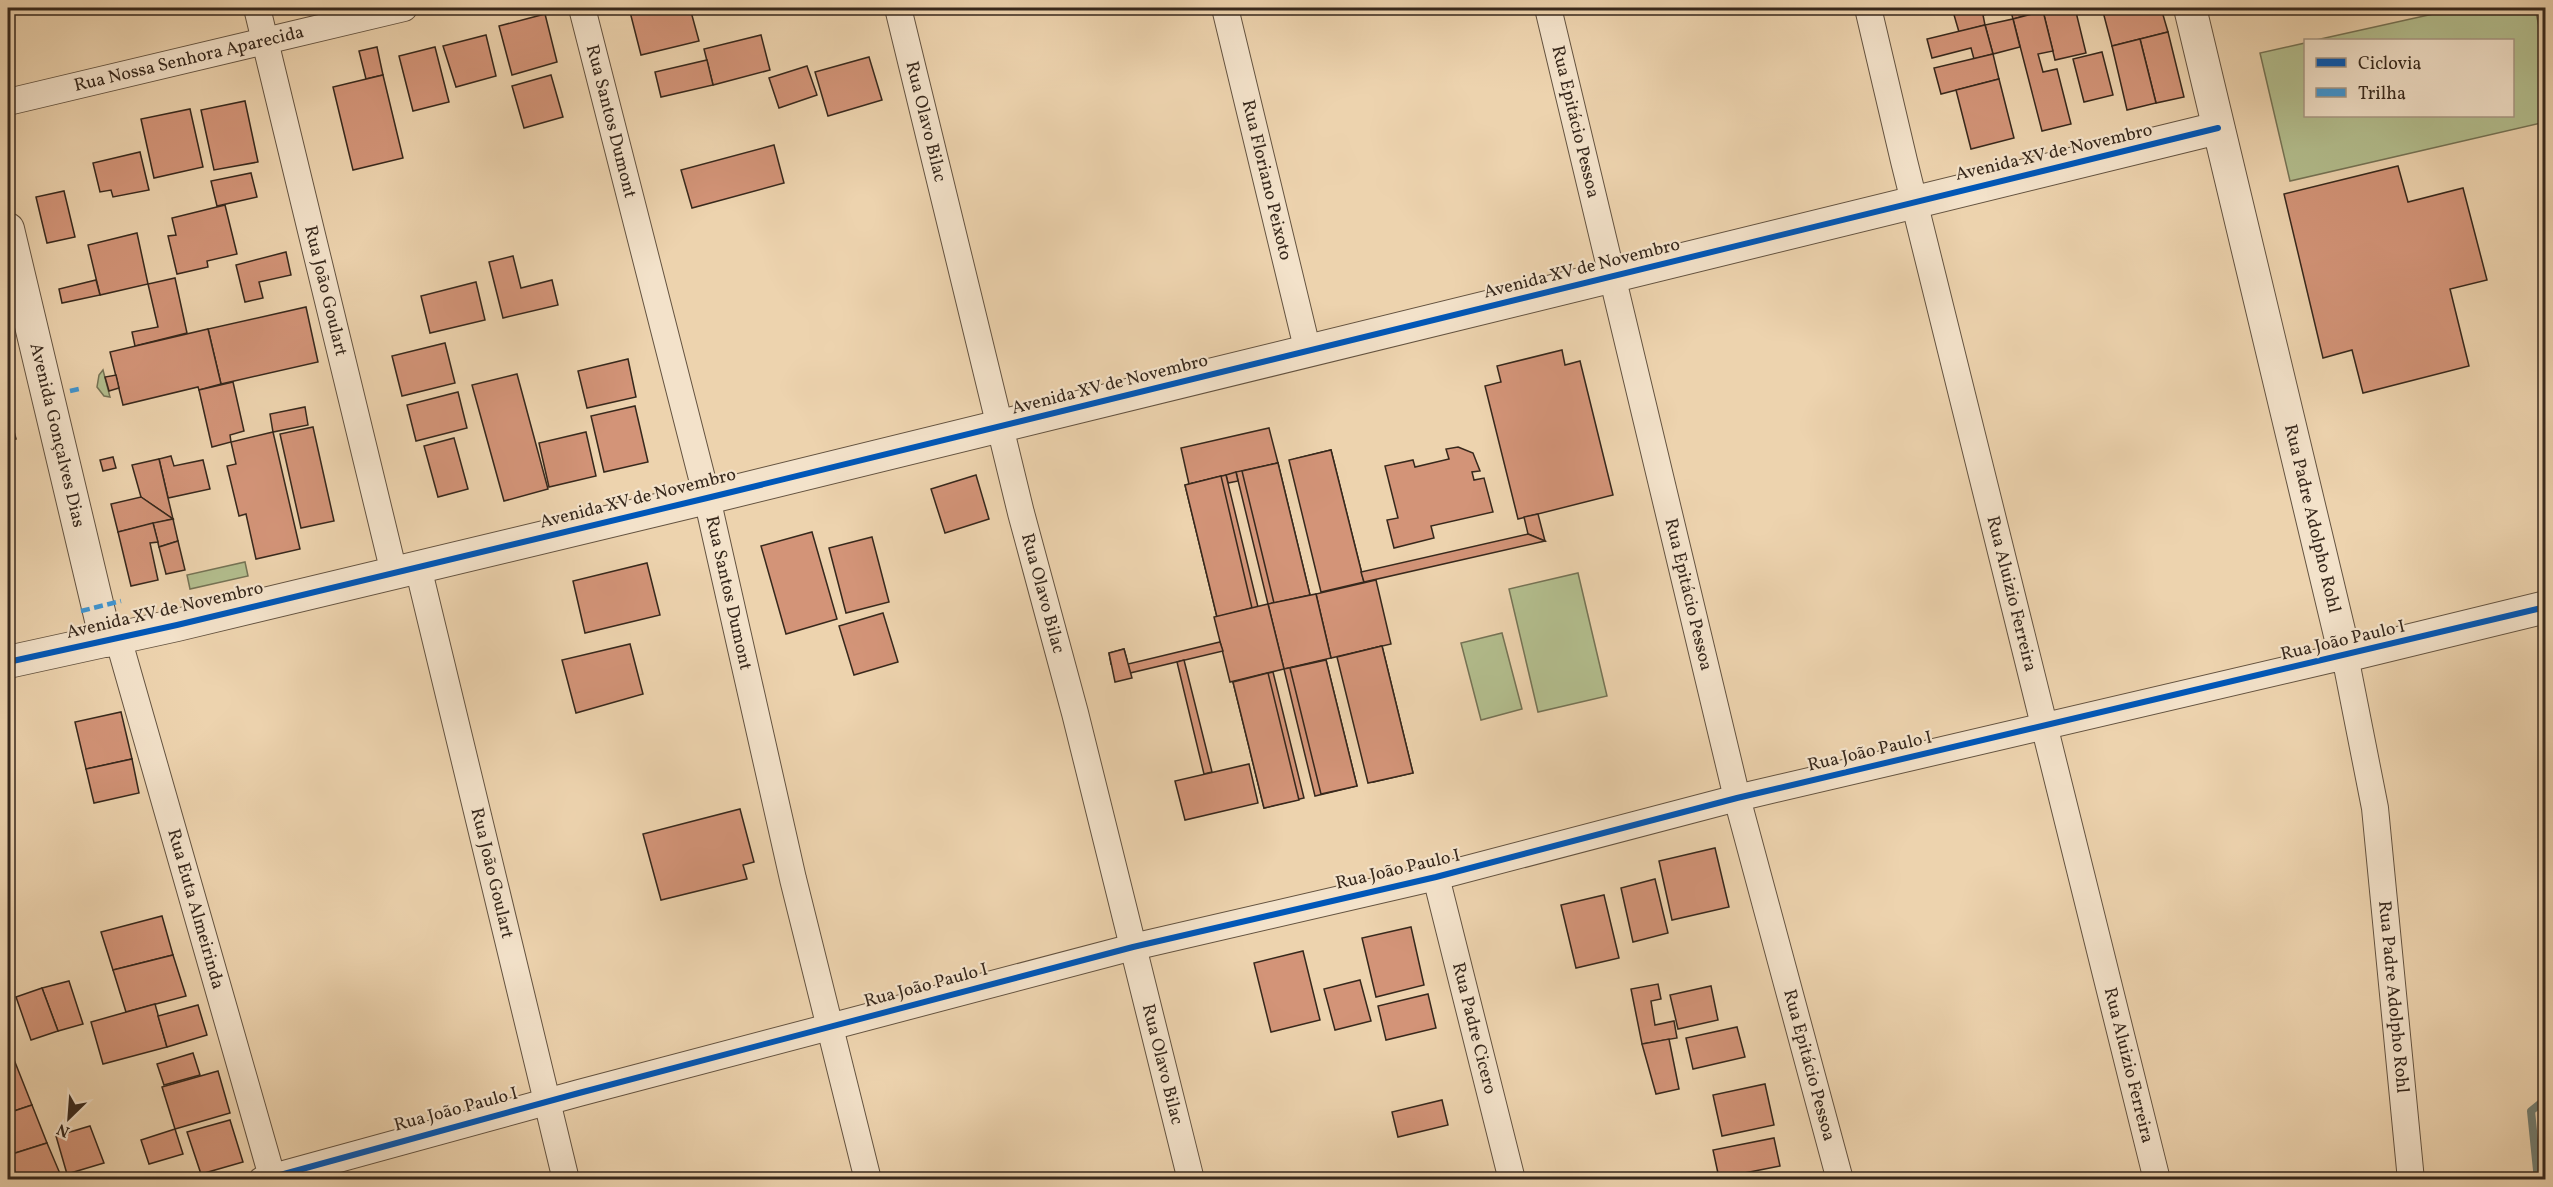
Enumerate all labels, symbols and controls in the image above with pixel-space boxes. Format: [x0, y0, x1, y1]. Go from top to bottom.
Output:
street label: Rua Nossa Senhora Aparecida [71, 20, 307, 98]
legend [2304, 39, 2514, 117]
street label: Rua Santos Dumont [579, 42, 643, 201]
street label: Rua Epitácio Pessoa [1545, 43, 1606, 201]
text: Ciclovia [2358, 52, 2421, 77]
street label: Rua Olavo Bilac [899, 59, 952, 185]
text: Trilha [2358, 82, 2406, 107]
street label: Rua Floriano Peixoto [1235, 97, 1298, 263]
street label: Avenida XV de Novembro [1953, 118, 2155, 188]
street label: Rua João Goulart [298, 223, 353, 359]
street label: Avenida XV de Novembro [1481, 232, 1683, 306]
street label: Avenida Gonçalves Dias [23, 341, 91, 530]
street label: Avenida XV de Novembro [1009, 348, 1211, 422]
street label: Rua Padre Adolpho Rohl [2278, 422, 2347, 615]
street label: Avenida XV de Novembro [537, 462, 739, 536]
street label: Rua Santos Dumont [699, 513, 758, 673]
street label: Rua Aluizio Ferreira [1980, 513, 2043, 674]
street label: Rua Epitácio Pessoa [1658, 516, 1719, 673]
street label: Rua Olavo Bilac [1015, 530, 1071, 656]
street label: Avenida XV de Novembro [64, 576, 266, 646]
street label: Rua João Paulo I [2278, 615, 2408, 667]
street label: Rua João Paulo I [1805, 726, 1935, 778]
street label: Rua João Goulart [464, 805, 520, 941]
street label: Rua Euta Almeirinda [161, 826, 230, 992]
street label: Rua João Paulo I [1333, 844, 1463, 896]
street label: Rua Padre Adolpho Rohl [2372, 900, 2415, 1094]
street label: Rua João Paulo I [861, 957, 991, 1015]
street label: Rua Padre Cicero [1445, 960, 1503, 1097]
street label: Rua Aluizio Ferreira [2097, 985, 2160, 1146]
street label: Rua Epitácio Pessoa [1777, 986, 1841, 1144]
street label: Rua Olavo Bilac [1135, 1001, 1189, 1127]
street label: Rua João Paulo I [391, 1081, 521, 1139]
north arrow [39, 1088, 99, 1148]
text: N [53, 1117, 73, 1142]

